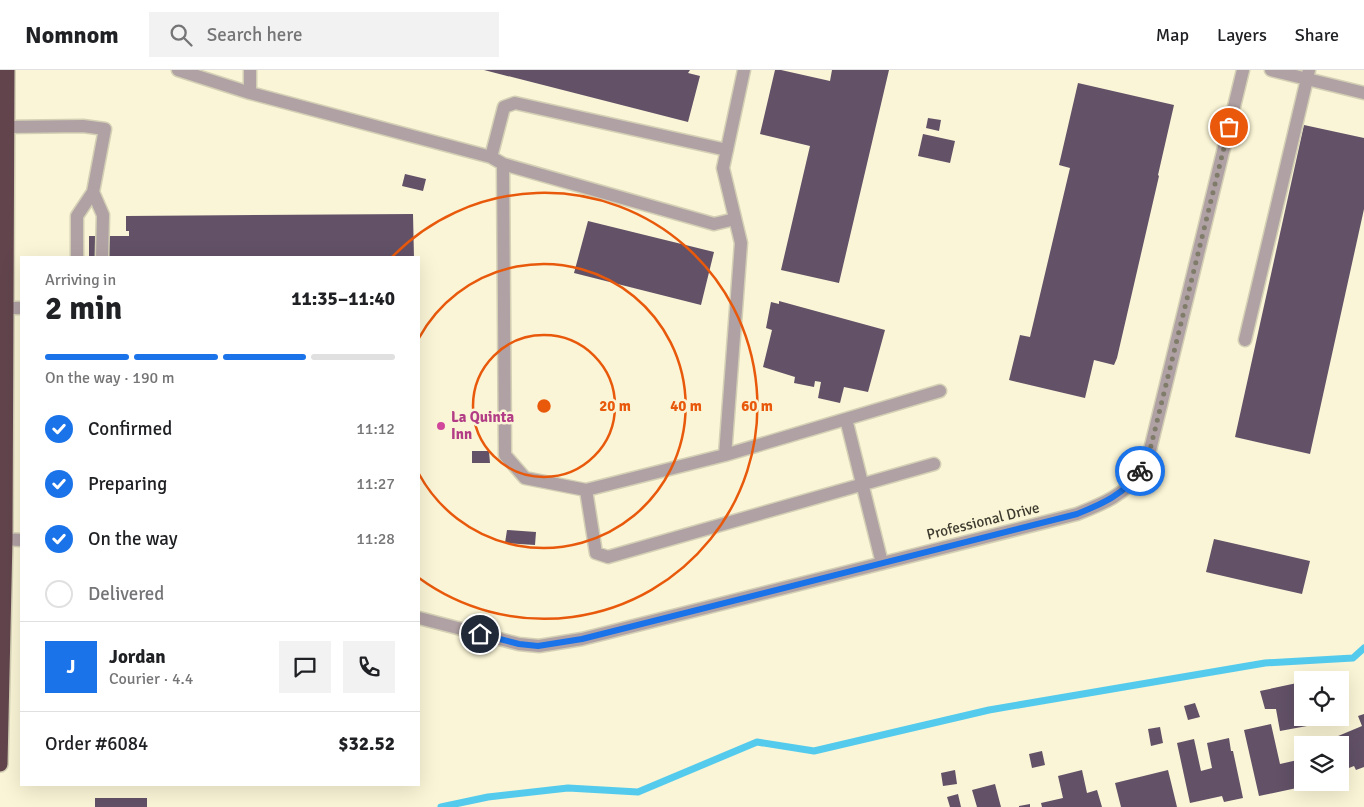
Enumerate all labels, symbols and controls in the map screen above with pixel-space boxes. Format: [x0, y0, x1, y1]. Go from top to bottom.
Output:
search box [149, 12, 499, 57]
text: Nomnom [25, 20, 119, 50]
icon: search [167, 21, 195, 49]
text: Search here [207, 23, 303, 47]
text: Map [1156, 24, 1189, 46]
text: Layers [1217, 24, 1267, 46]
text: Share [1295, 24, 1339, 46]
pin [1208, 106, 1250, 148]
icon: bag [1215, 113, 1243, 141]
text: Arriving in [45, 270, 116, 290]
text: 11:35–11:40 [291, 287, 395, 311]
text: 2 min [45, 289, 122, 328]
text: On the way · 190 m [45, 368, 175, 388]
centre of rings [535, 397, 553, 415]
text: 20 m [599, 397, 631, 415]
text: 40 m [670, 397, 702, 415]
text: 60 m [741, 397, 773, 415]
place label: La Quinta Inn [451, 408, 514, 443]
icon: check [45, 415, 73, 443]
text: Confirmed [88, 417, 172, 441]
text: 11:12 [356, 419, 395, 439]
marker: La Quinta Inn [435, 420, 447, 432]
courier [1115, 446, 1165, 496]
icon: bike [1126, 457, 1154, 485]
icon: check [45, 470, 73, 498]
text: Preparing [88, 472, 167, 496]
text: 11:27 [356, 474, 395, 494]
street label: Professional Drive [925, 498, 1041, 544]
icon: check [45, 525, 73, 553]
text: On the way [88, 527, 178, 551]
text: 11:28 [356, 529, 395, 549]
text: Delivered [88, 582, 164, 606]
pin [459, 613, 501, 655]
icon: home [466, 620, 494, 648]
button: chat [279, 641, 331, 693]
button: phone [343, 641, 395, 693]
text: Jordan [109, 645, 166, 669]
text: J [67, 655, 75, 679]
text: Courier · 4.4 [109, 669, 193, 689]
map controls [1294, 671, 1349, 791]
button: locate [1294, 671, 1349, 726]
text: Order #6084 [45, 732, 148, 756]
text: $32.52 [338, 732, 395, 756]
button: layers [1294, 736, 1349, 791]

